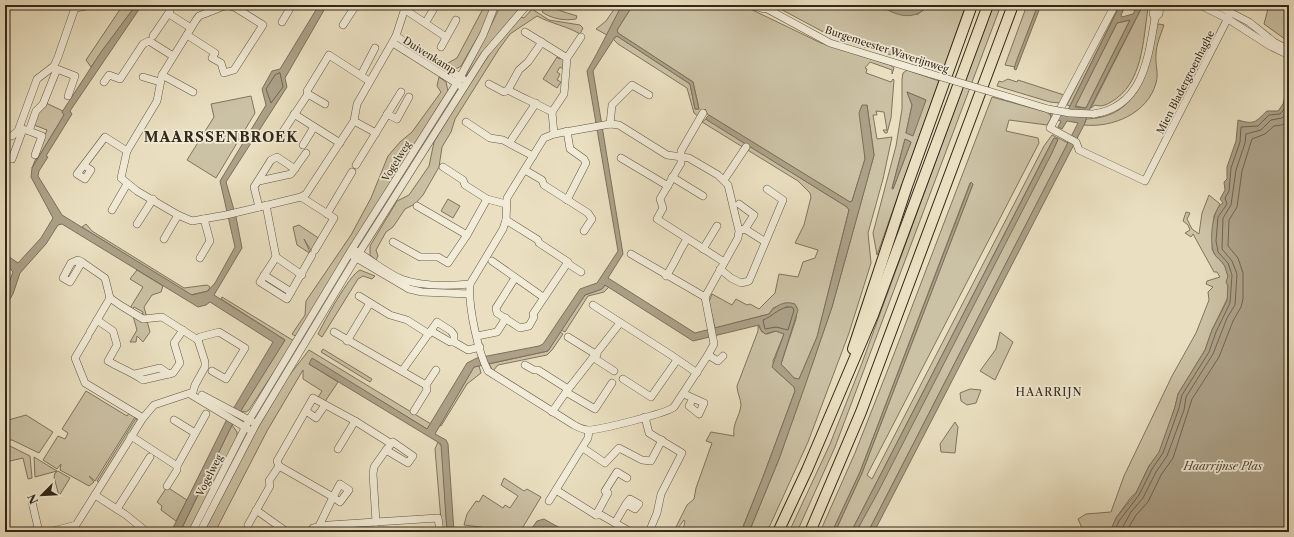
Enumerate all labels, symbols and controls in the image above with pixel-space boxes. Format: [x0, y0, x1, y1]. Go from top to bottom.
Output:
street label: Burgemeester Waverijnweg [823, 23, 951, 76]
street label: Mien Bladergroenhaghe [1154, 28, 1217, 136]
street label: Duivenkamp [401, 34, 459, 77]
district label: MAARSSENBROEK [144, 128, 298, 146]
street label: Vogelweg [378, 138, 414, 185]
district label: HAARRIJN [1015, 385, 1083, 399]
street label: Vogelweg [193, 452, 226, 499]
water label: Haarrijnse Plas [1182, 459, 1263, 473]
north arrow [22, 475, 62, 515]
text: N [24, 491, 41, 506]

